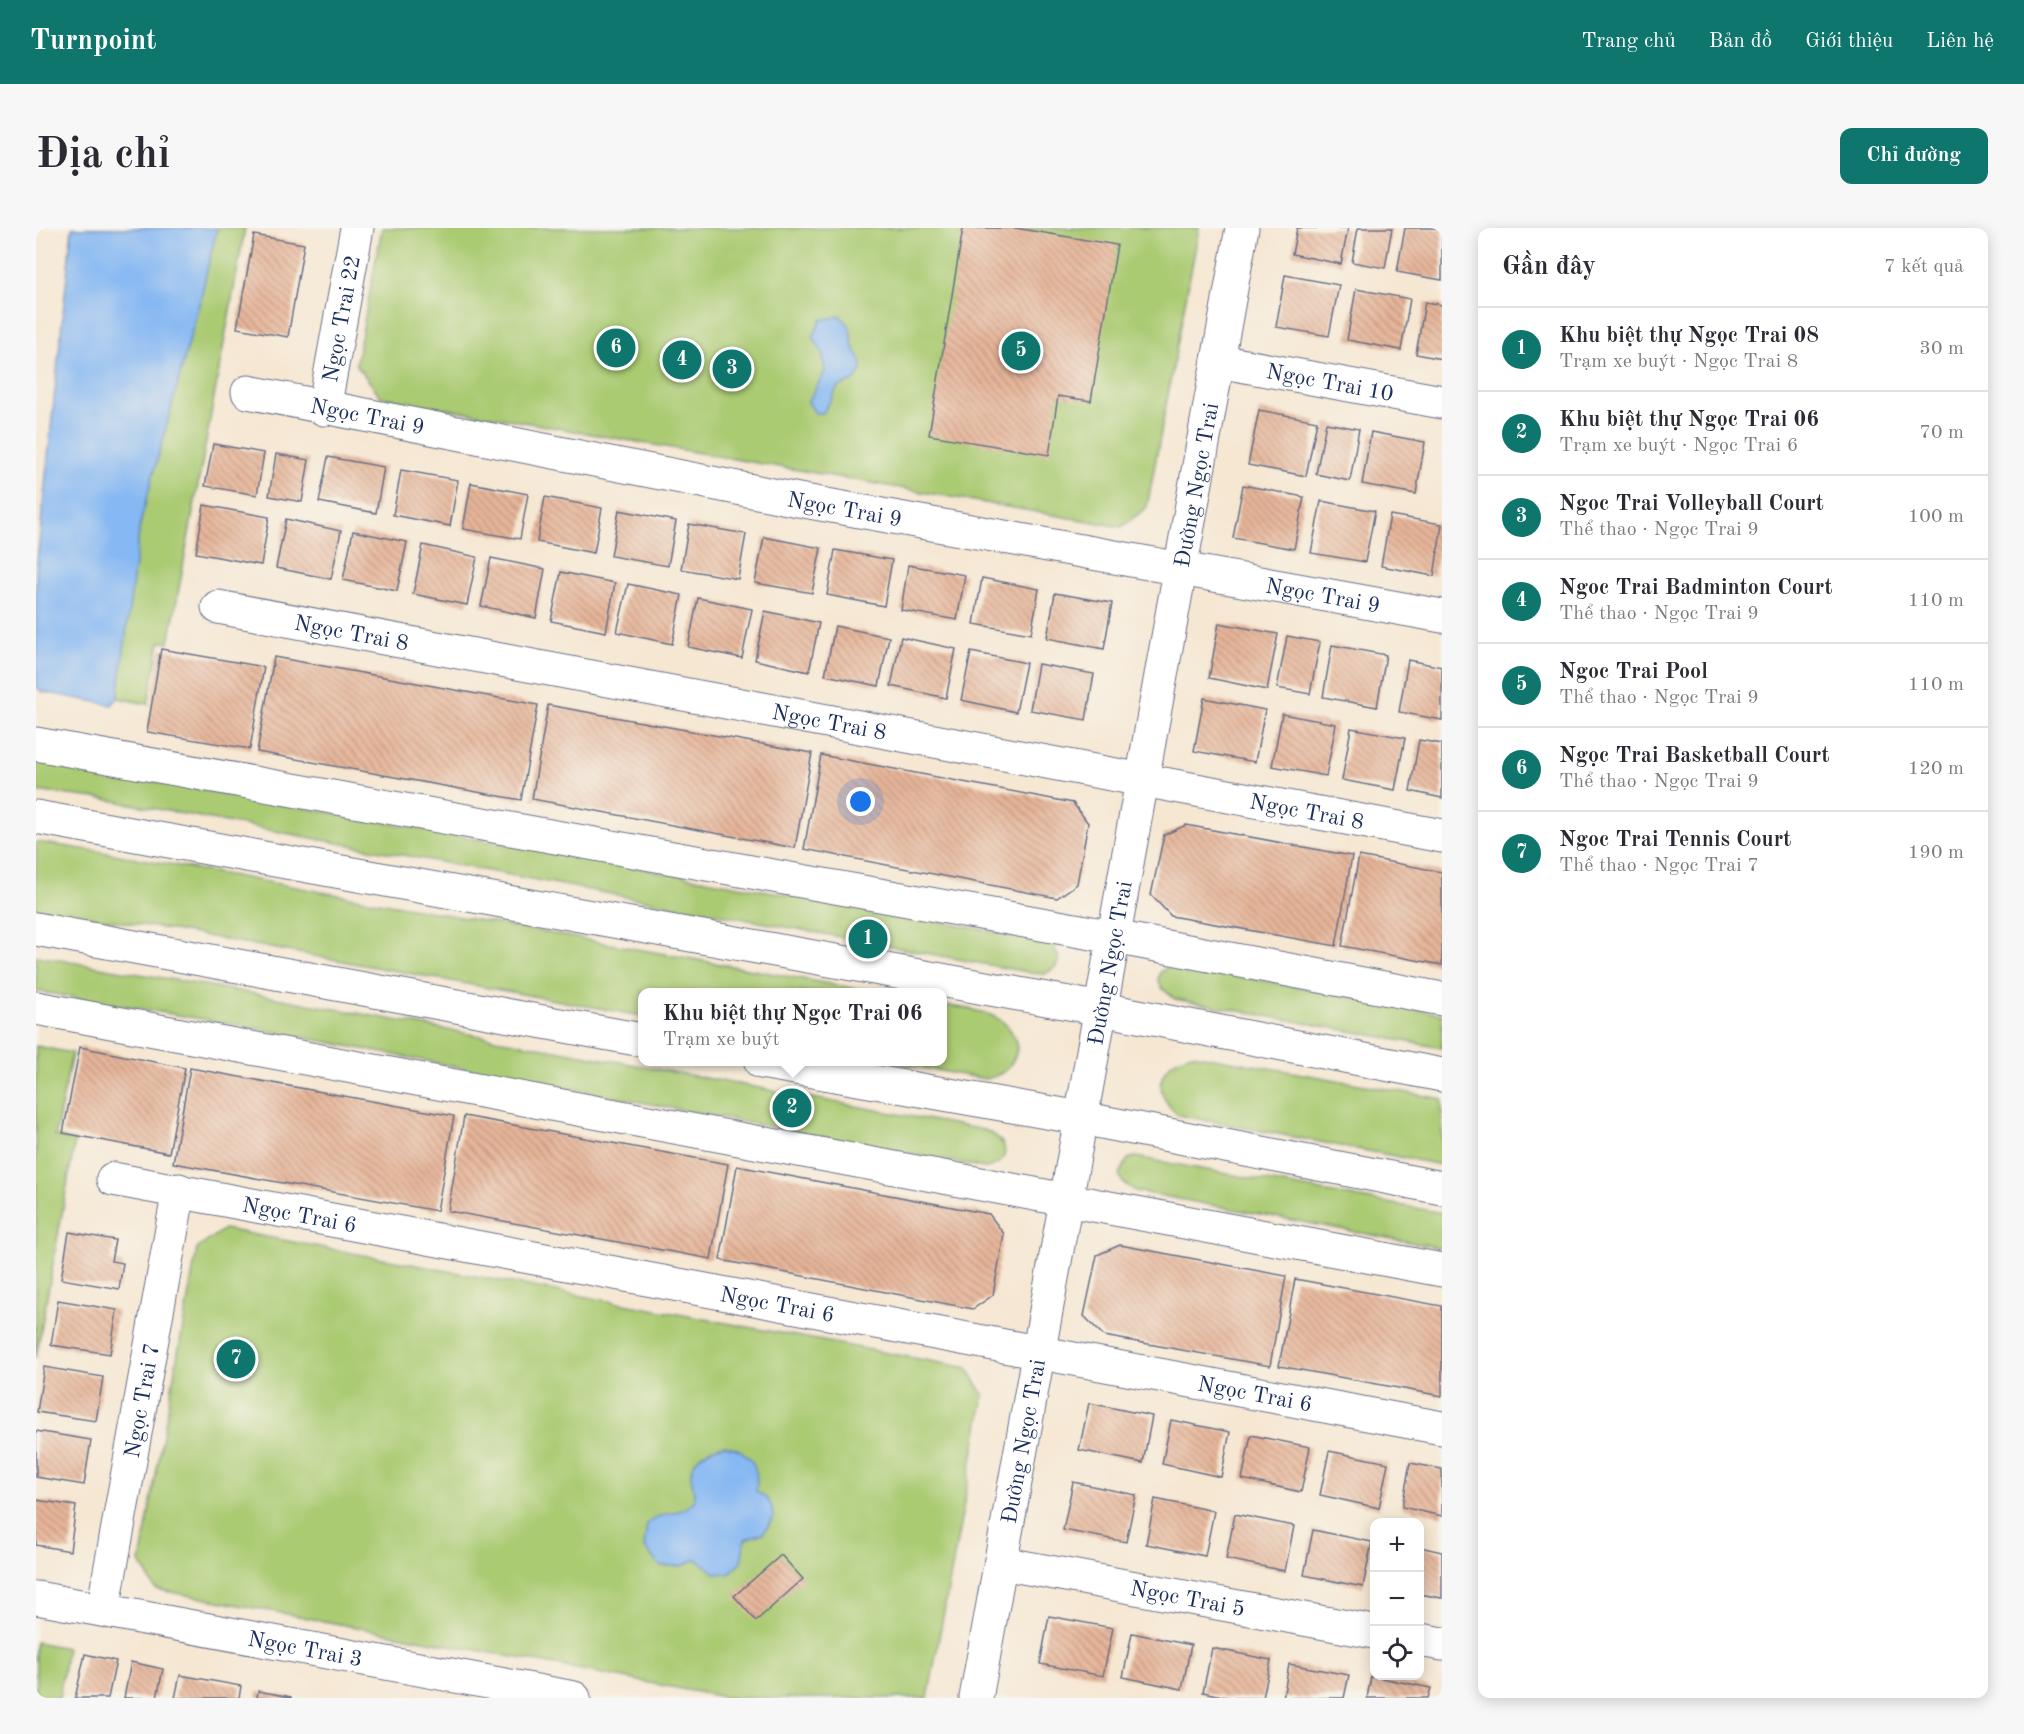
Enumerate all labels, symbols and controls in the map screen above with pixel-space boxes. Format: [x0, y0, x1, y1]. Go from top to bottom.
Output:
text: Turnpoint [30, 28, 157, 56]
text: Trang chủ [1581, 31, 1676, 52]
text: Bản đồ [1709, 31, 1772, 52]
text: Giới thiệu [1805, 31, 1893, 52]
text: Liên hệ [1926, 31, 1994, 52]
button: Chỉ đường [1840, 128, 1988, 184]
text: Địa chỉ [36, 135, 170, 177]
street label: Ngọc Trai 22 [320, 254, 365, 384]
text: Gần đây [1502, 254, 1596, 280]
text: 7 kết quả [1884, 257, 1964, 277]
text: Khu biệt thự Ngọc Trai 08 [1559, 325, 1819, 347]
pin: 6 [596, 326, 636, 370]
pin: 5 [1002, 328, 1040, 374]
pin: 4 [662, 338, 702, 382]
text: 1 [1516, 339, 1527, 359]
text: 30 m [1919, 339, 1964, 359]
pin: 3 [712, 346, 752, 392]
text: Trạm xe buýt · Ngọc Trai 8 [1559, 352, 1798, 372]
street label: Ngọc Trai 10 [1264, 361, 1395, 406]
street label: Ngọc Trai 9 [308, 395, 426, 439]
street label: Đường Ngọc Trai [1172, 401, 1223, 569]
text: Khu biệt thự Ngọc Trai 06 [1559, 409, 1819, 431]
text: 2 [1516, 423, 1527, 443]
text: 70 m [1919, 423, 1964, 443]
text: Trạm xe buýt · Ngọc Trai 6 [1559, 436, 1798, 456]
street label: Ngọc Trai 9 [785, 489, 903, 531]
text: Ngoc Trai Volleyball Court [1559, 493, 1824, 515]
text: 3 [1516, 507, 1527, 527]
text: 100 m [1908, 507, 1964, 527]
text: Thể thao · Ngọc Trai 9 [1559, 520, 1759, 540]
street label: Ngọc Trai 9 [1264, 575, 1382, 618]
text: Ngoc Trai Badminton Court [1559, 577, 1832, 599]
text: 4 [1516, 591, 1527, 611]
text: 110 m [1908, 591, 1964, 611]
text: Thể thao · Ngọc Trai 9 [1559, 604, 1759, 624]
street label: Ngọc Trai 8 [292, 612, 410, 655]
text: Ngoc Trai Pool [1559, 661, 1708, 683]
text: 5 [1516, 675, 1527, 695]
text: 110 m [1908, 675, 1964, 695]
text: Thể thao · Ngọc Trai 9 [1559, 688, 1759, 708]
street label: Ngọc Trai 8 [770, 702, 888, 745]
text: Ngọc Trai Basketball Court [1559, 745, 1829, 767]
text: 6 [1516, 759, 1527, 779]
text: 120 m [1908, 759, 1964, 779]
text: Thể thao · Ngọc Trai 9 [1559, 772, 1759, 792]
your location [846, 787, 875, 816]
street label: Ngọc Trai 8 [1248, 791, 1366, 834]
text: Ngoc Trai Tennis Court [1559, 829, 1791, 851]
text: 7 [1516, 843, 1527, 863]
text: 190 m [1908, 843, 1964, 863]
text: Thể thao · Ngọc Trai 7 [1559, 856, 1759, 876]
street label: Đường Ngọc Trai [1085, 879, 1137, 1047]
pin: 1 [848, 916, 888, 962]
popup [638, 988, 947, 1066]
text: Khu biệt thự Ngọc Trai 06 [663, 1003, 923, 1025]
text: Trạm xe buýt [663, 1030, 780, 1050]
pin: 2 [772, 1086, 812, 1130]
street label: Ngọc Trai 6 [240, 1194, 358, 1237]
street label: Ngọc Trai 6 [718, 1284, 836, 1327]
pin: 7 [216, 1336, 256, 1382]
street label: Ngọc Trai 7 [122, 1342, 164, 1460]
street label: Đường Ngọc Trai [999, 1358, 1050, 1525]
street label: Ngọc Trai 6 [1196, 1373, 1314, 1416]
map controls [1370, 1518, 1424, 1680]
button: + [1370, 1518, 1424, 1572]
button: − [1370, 1572, 1424, 1626]
street label: Ngọc Trai 5 [1128, 1578, 1247, 1621]
button: locate [1370, 1626, 1424, 1680]
street label: Ngọc Trai 3 [246, 1629, 364, 1671]

